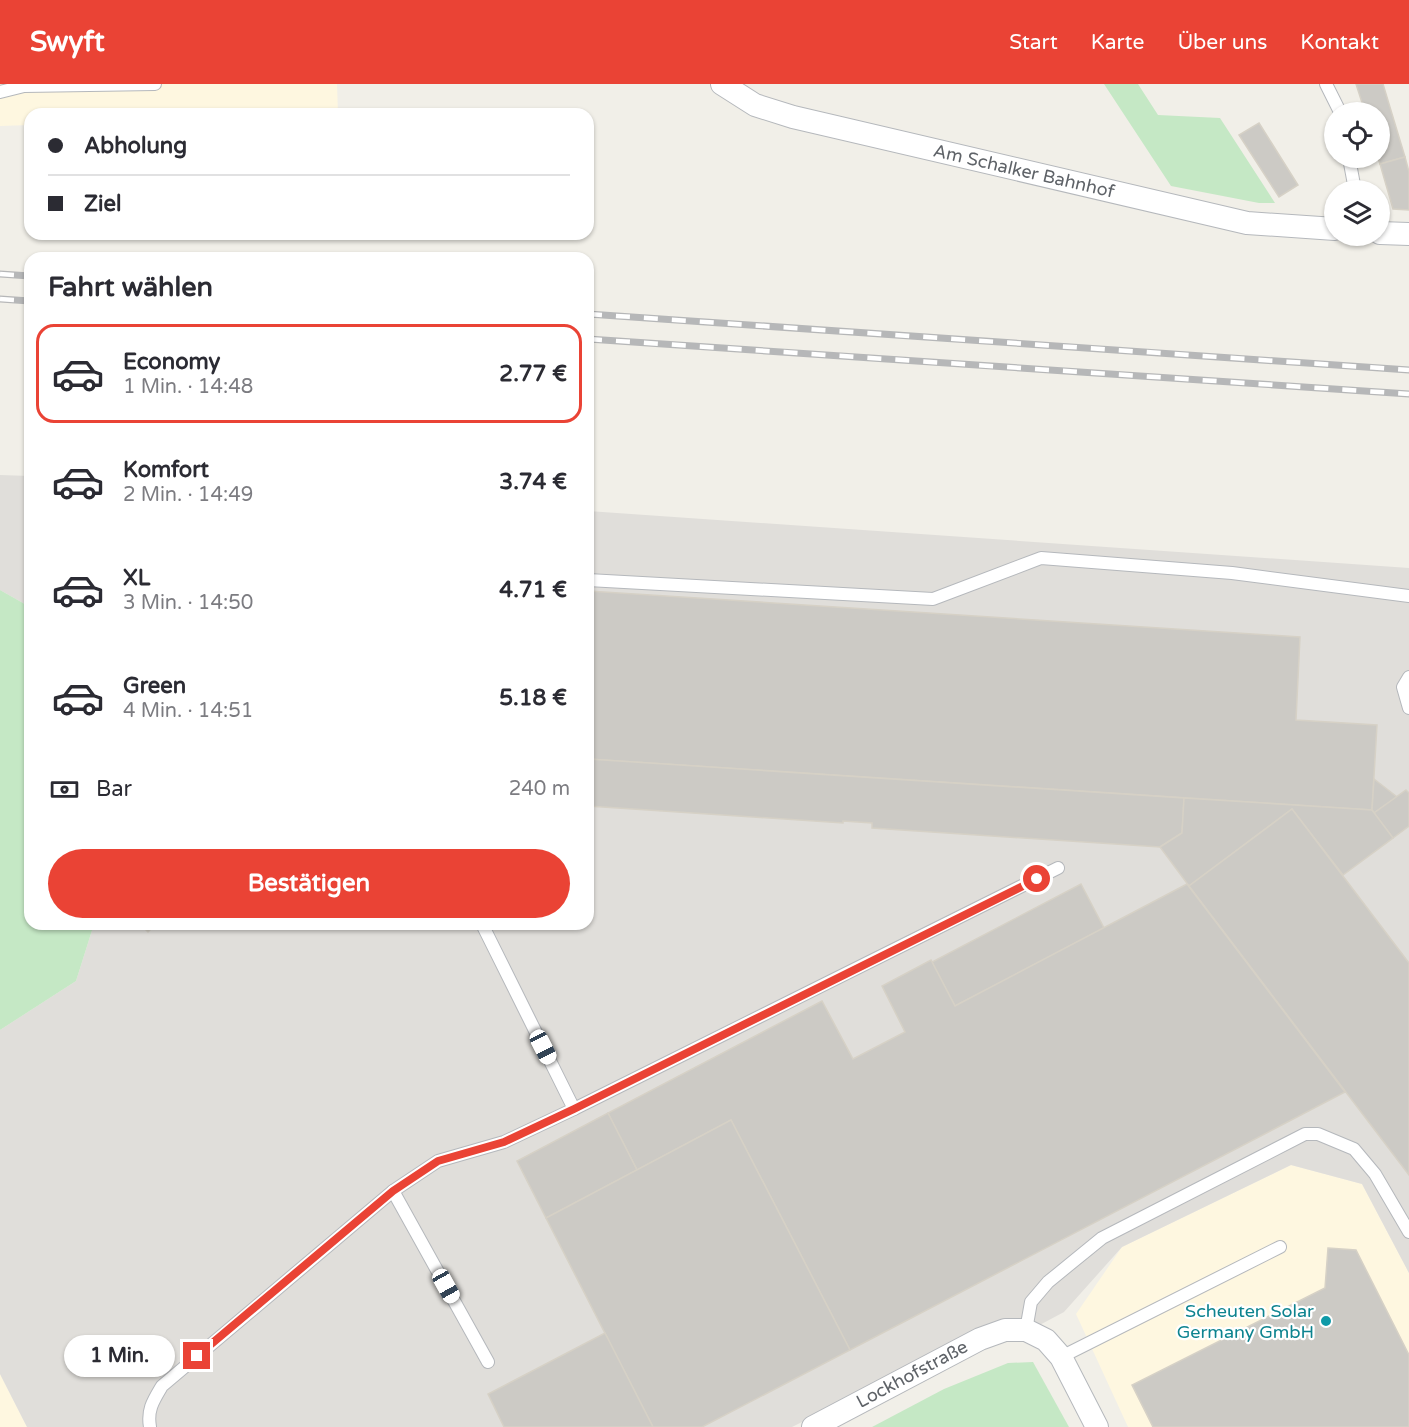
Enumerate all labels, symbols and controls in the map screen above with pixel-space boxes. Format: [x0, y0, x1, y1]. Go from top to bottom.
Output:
text: Swyft [30, 25, 105, 59]
text: Start [1009, 30, 1058, 55]
text: Karte [1091, 30, 1144, 55]
text: Über uns [1177, 30, 1267, 55]
text: Kontakt [1300, 30, 1379, 55]
map controls [1324, 102, 1390, 246]
button: locate [1324, 102, 1390, 168]
text: Abholung [84, 133, 187, 159]
street label: Am Schalker Bahnhof [931, 139, 1117, 203]
button: layers [1324, 180, 1390, 246]
text: Ziel [84, 191, 121, 217]
text: Fahrt wählen [48, 271, 213, 304]
icon: car [51, 347, 105, 401]
text: Economy [123, 349, 220, 375]
text: 2.77 € [499, 361, 567, 387]
text: 1 Min. · 14:48 [123, 375, 253, 399]
icon: car [51, 455, 105, 509]
text: Komfort [123, 457, 209, 483]
text: 3.74 € [499, 469, 567, 495]
text: 2 Min. · 14:49 [123, 483, 253, 507]
icon: car [51, 563, 105, 617]
text: XL [123, 565, 150, 591]
text: 4.71 € [499, 577, 567, 603]
text: 3 Min. · 14:50 [123, 591, 253, 615]
icon: car [51, 671, 105, 725]
text: Green [123, 673, 186, 699]
text: 5.18 € [499, 685, 567, 711]
text: 4 Min. · 14:51 [123, 699, 253, 723]
icon: cash [48, 773, 81, 806]
text: Bar [96, 776, 132, 802]
text: 240 m [509, 777, 570, 801]
button: Bestätigen [48, 849, 570, 918]
route start [1023, 865, 1050, 892]
car [527, 1027, 559, 1067]
car [429, 1266, 463, 1306]
place label: Scheuten Solar Germany GmbH [1177, 1300, 1314, 1343]
marker: Scheuten Solar Germany GmbH [1319, 1314, 1333, 1328]
callout: 1 Min. [65, 1335, 176, 1377]
street label: Lockhofstraße [853, 1335, 971, 1413]
route end [183, 1342, 210, 1369]
text: 1 Min. [90, 1344, 149, 1368]

